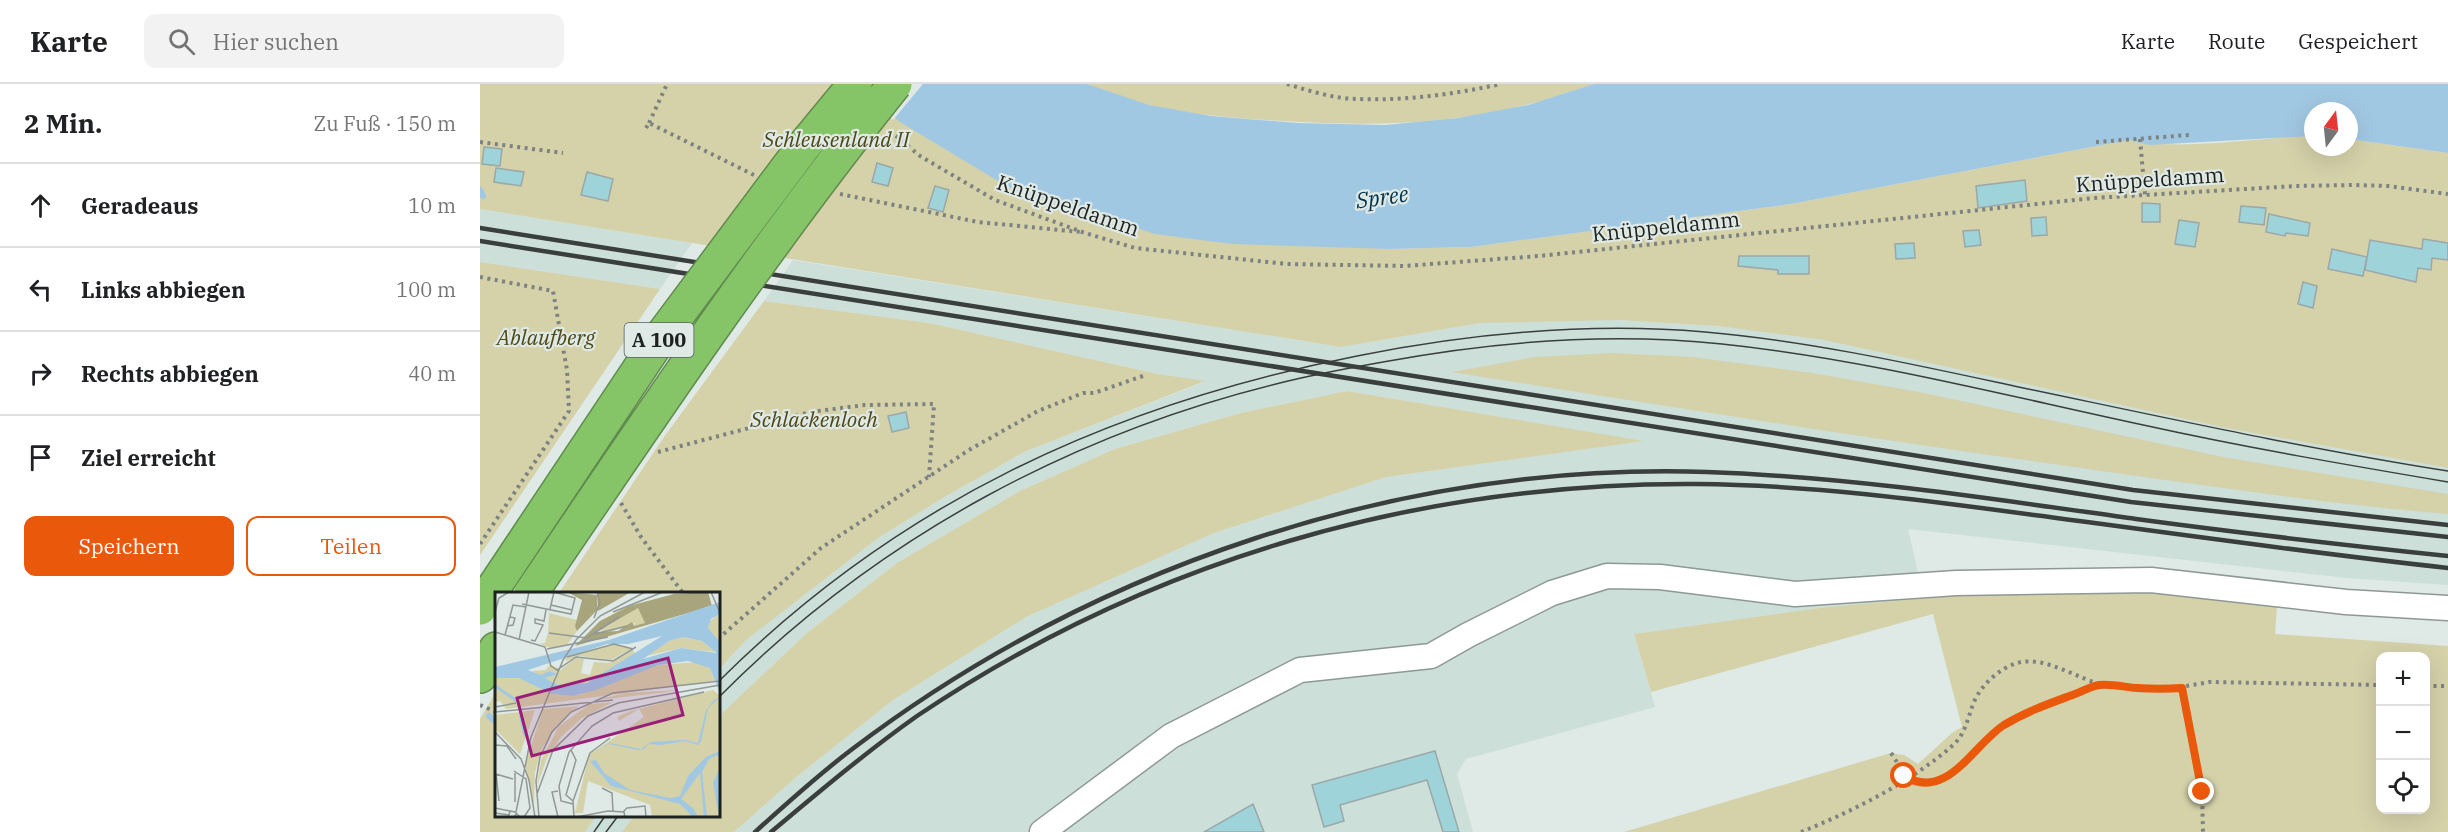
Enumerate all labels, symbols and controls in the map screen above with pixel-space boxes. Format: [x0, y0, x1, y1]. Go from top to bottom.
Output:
search box [144, 14, 564, 68]
text: Karte [30, 23, 108, 60]
icon: search [165, 25, 198, 58]
text: Hier suchen [213, 27, 339, 56]
text: Karte [2121, 27, 2175, 55]
text: Route [2208, 27, 2265, 55]
text: Gespeichert [2298, 27, 2418, 55]
north arrow [2304, 102, 2358, 156]
text: 2 Min. [24, 106, 102, 140]
text: Zu Fuß · 150 m [314, 110, 456, 137]
park label: Schleusenland II [762, 125, 911, 153]
street label: Knüppeldamm [2075, 160, 2225, 198]
street label: Knüppeldamm [993, 168, 1143, 243]
water label: Spree [1353, 178, 1410, 215]
icon: ahead [24, 189, 57, 222]
text: Geradeaus [81, 191, 198, 220]
text: 10 m [408, 192, 456, 219]
street label: Knüppeldamm [1590, 204, 1741, 248]
icon: left [24, 273, 57, 306]
text: Links abbiegen [81, 275, 246, 304]
text: 100 m [396, 276, 456, 303]
park label: Ablaufberg [495, 323, 596, 351]
road number: A 100 [624, 323, 693, 357]
icon: right [24, 357, 57, 390]
text: Rechts abbiegen [81, 359, 259, 388]
text: 40 m [408, 360, 456, 387]
park label: Schlackenloch [749, 405, 878, 433]
icon: arrive [24, 441, 57, 474]
text: Ziel erreicht [81, 443, 216, 472]
button: Speichern [24, 516, 234, 576]
button: Teilen [246, 516, 456, 576]
inset map [495, 592, 720, 817]
map controls [2376, 652, 2430, 814]
button: + [2376, 652, 2430, 706]
button: − [2376, 706, 2430, 760]
button: locate [2376, 760, 2430, 814]
route start [1890, 762, 1916, 788]
route end [2188, 778, 2214, 804]

